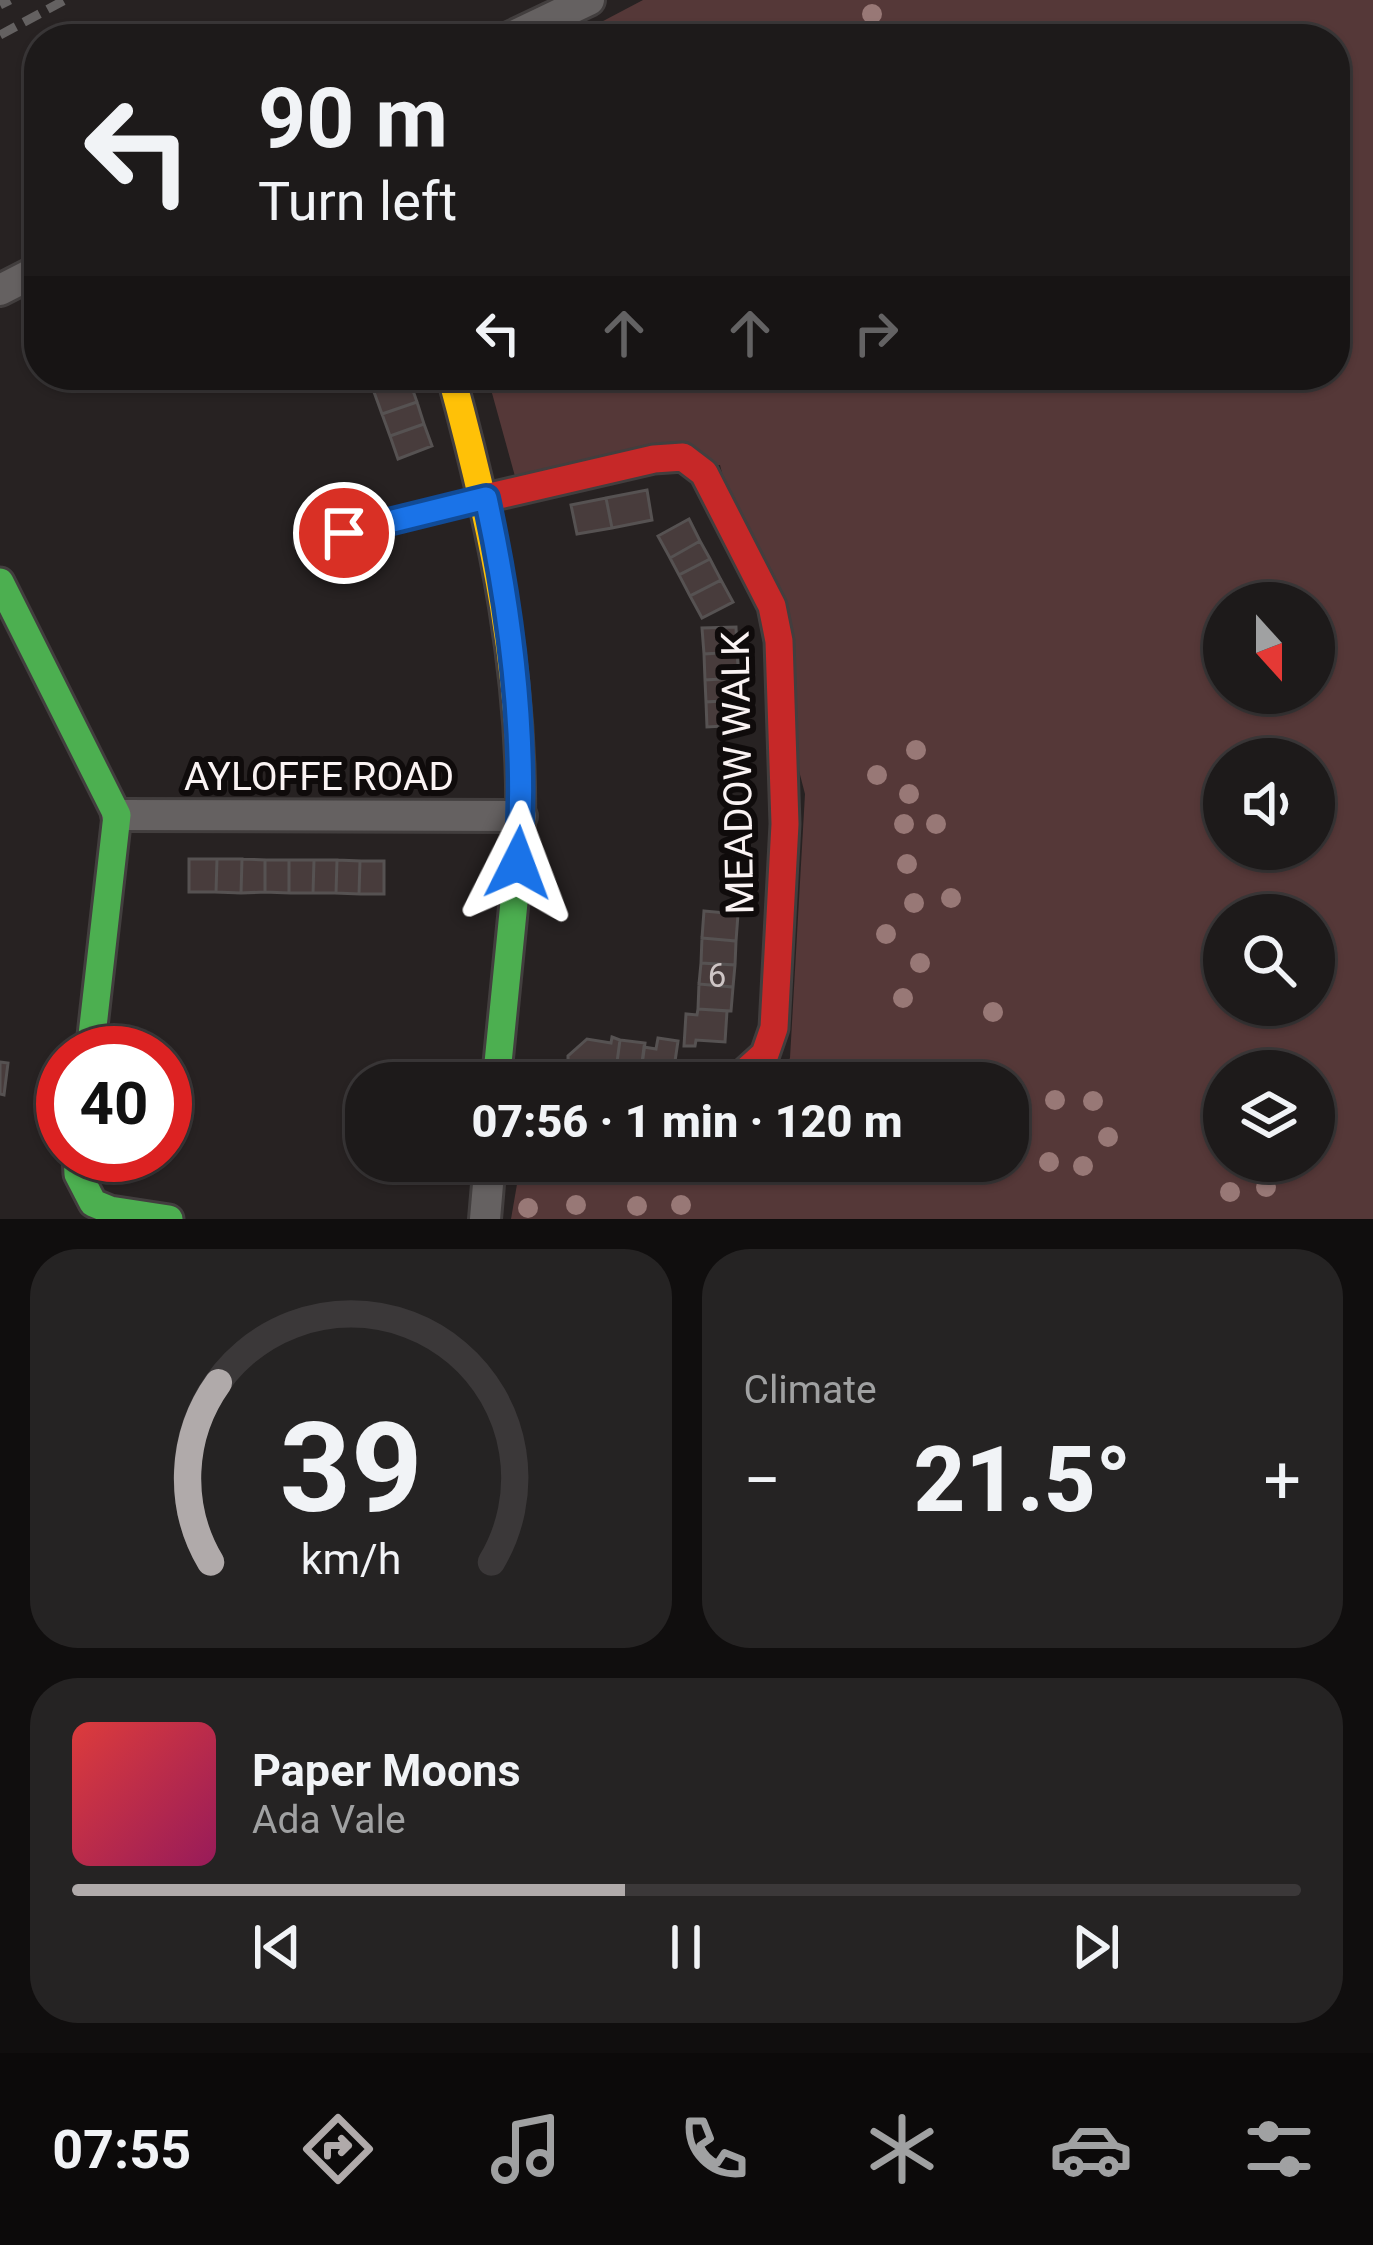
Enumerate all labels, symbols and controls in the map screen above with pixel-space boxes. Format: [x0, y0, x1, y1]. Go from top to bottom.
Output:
text: 90 m [258, 69, 448, 168]
icon: left [60, 72, 216, 228]
text: Turn left [258, 170, 457, 233]
icon: left [465, 300, 531, 366]
icon: ahead [591, 300, 657, 366]
icon: ahead [717, 300, 783, 366]
icon: right [843, 300, 909, 366]
pin [293, 482, 395, 584]
icon: arrive [311, 500, 377, 566]
north arrow [1203, 582, 1335, 714]
map controls [1203, 582, 1335, 1182]
street label: MEADOW WALK [713, 631, 763, 915]
button: sound [1203, 738, 1335, 870]
street label: AYLOFFE ROAD [184, 754, 454, 800]
position arrow [455, 800, 581, 926]
button: search [1203, 894, 1335, 1026]
house number: 6 [708, 956, 726, 995]
speed limit sign: 40 [36, 1026, 192, 1182]
button: layers [1203, 1050, 1335, 1182]
text: 07:56 · 1 min · 120 m [471, 1095, 903, 1148]
text: Climate [744, 1367, 877, 1413]
text: 39 [279, 1395, 422, 1541]
text: 21.5° [914, 1428, 1131, 1533]
text: − [744, 1442, 781, 1519]
text: + [1264, 1442, 1301, 1519]
text: km/h [300, 1533, 401, 1583]
text: Paper Moons [252, 1744, 521, 1797]
text: Ada Vale [252, 1797, 406, 1843]
icon: previous [244, 1914, 310, 1980]
icon: pause [653, 1914, 719, 1980]
icon: next [1063, 1914, 1129, 1980]
icon: directions [296, 2107, 380, 2191]
icon: music [484, 2107, 568, 2191]
icon: phone [672, 2107, 756, 2191]
icon: climate [860, 2107, 944, 2191]
icon: car [1049, 2107, 1133, 2191]
icon: filters [1237, 2107, 1321, 2191]
text: 07:55 [52, 2118, 191, 2181]

